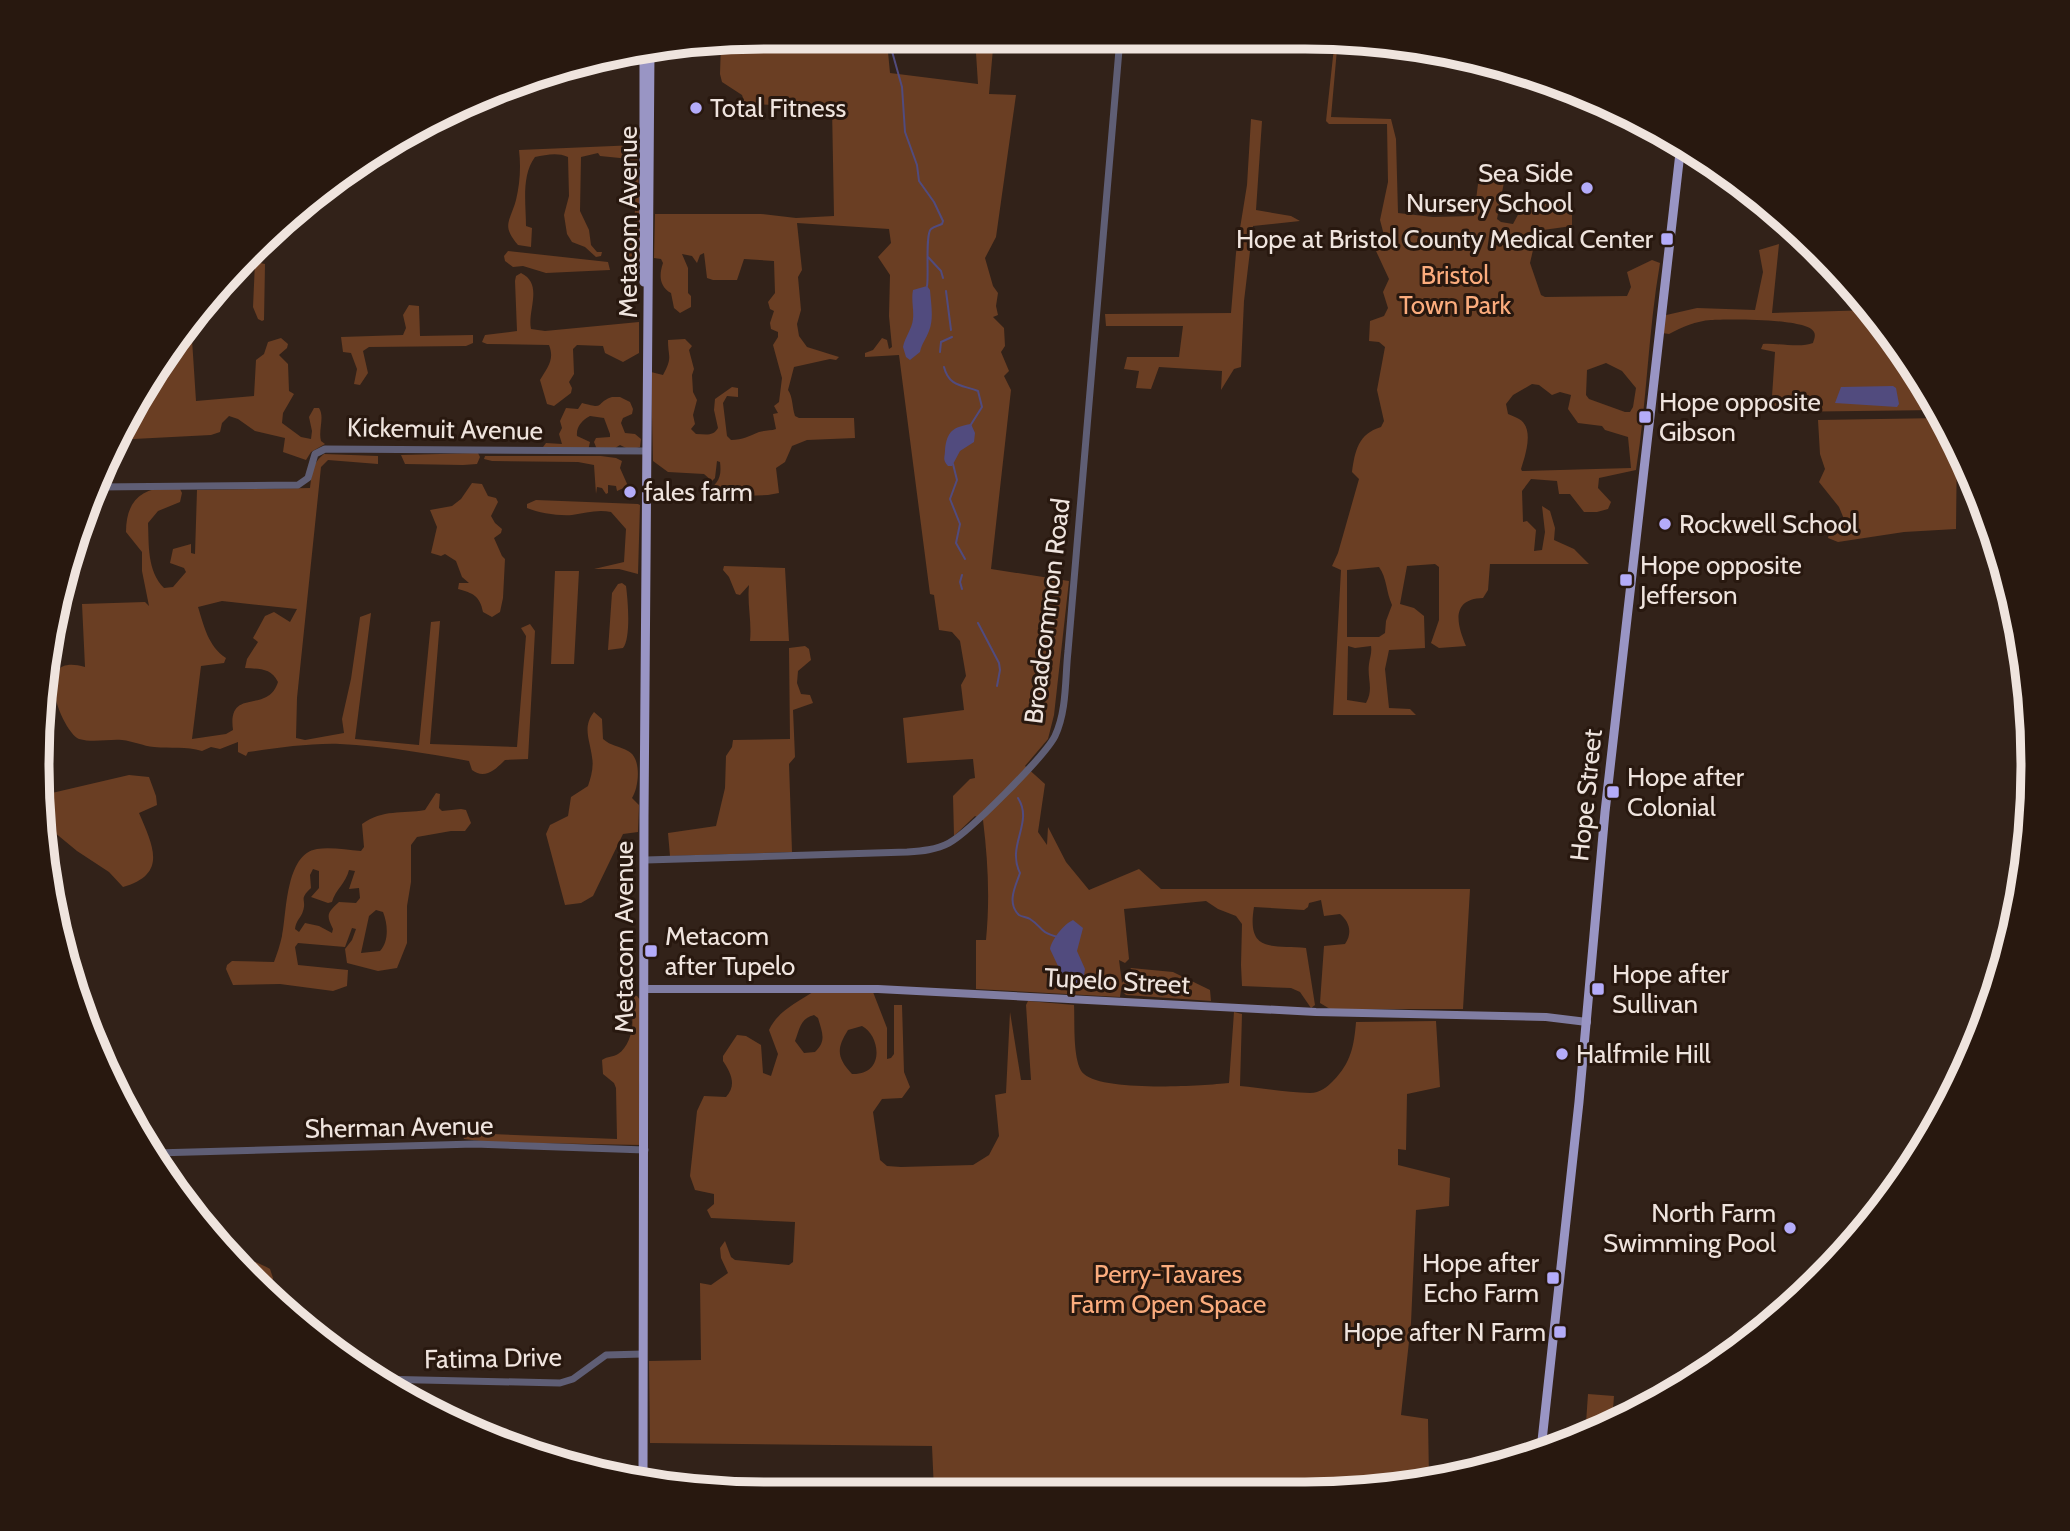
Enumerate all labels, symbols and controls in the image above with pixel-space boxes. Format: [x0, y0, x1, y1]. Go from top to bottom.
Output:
place label: Total Fitness [710, 92, 846, 124]
marker: Total Fitness [688, 100, 704, 116]
street label: Metacom Avenue [612, 126, 644, 318]
place label: Sea Side Nursery School [1406, 157, 1573, 219]
marker: Sea Side Nursery School [1579, 180, 1595, 196]
place label: Hope at Bristol County Medical Center [1236, 223, 1654, 255]
marker: Hope at Bristol County Medical Center [1659, 231, 1675, 247]
park label: Bristol Town Park [1399, 259, 1511, 321]
place label: Hope opposite Gibson [1659, 386, 1821, 448]
marker: Hope opposite Gibson [1637, 409, 1653, 425]
street label: Kickemuit Avenue [347, 411, 543, 447]
place label: fales farm [644, 476, 753, 508]
marker: fales farm [622, 484, 638, 500]
street label: Broadcommon Road [1017, 496, 1077, 726]
place label: Rockwell School [1679, 508, 1858, 540]
marker: Rockwell School [1657, 516, 1673, 532]
place label: Hope opposite Jefferson [1639, 549, 1802, 611]
marker: Hope opposite Jefferson [1618, 572, 1634, 588]
street label: Hope Street [1563, 727, 1609, 863]
place label: Hope after Colonial [1627, 761, 1745, 823]
marker: Hope after Colonial [1605, 784, 1621, 800]
street label: Metacom Avenue [608, 841, 640, 1033]
place label: Metacom after Tupelo [665, 920, 795, 982]
marker: Metacom after Tupelo [643, 943, 659, 959]
place label: Hope after Sullivan [1612, 958, 1730, 1020]
street label: Tupelo Street [1043, 961, 1191, 1001]
marker: Hope after Sullivan [1590, 981, 1606, 997]
place label: Halfmile Hill [1576, 1038, 1711, 1070]
marker: Halfmile Hill [1554, 1046, 1570, 1062]
street label: Sherman Avenue [304, 1109, 494, 1145]
place label: North Farm Swimming Pool [1603, 1197, 1776, 1259]
marker: North Farm Swimming Pool [1782, 1220, 1798, 1236]
place label: Hope after Echo Farm [1422, 1247, 1540, 1309]
park label: Perry-Tavares Farm Open Space [1070, 1258, 1266, 1320]
marker: Hope after Echo Farm [1545, 1270, 1561, 1286]
place label: Hope after N Farm [1343, 1316, 1546, 1348]
marker: Hope after N Farm [1552, 1324, 1568, 1340]
street label: Fatima Drive [424, 1341, 562, 1375]

